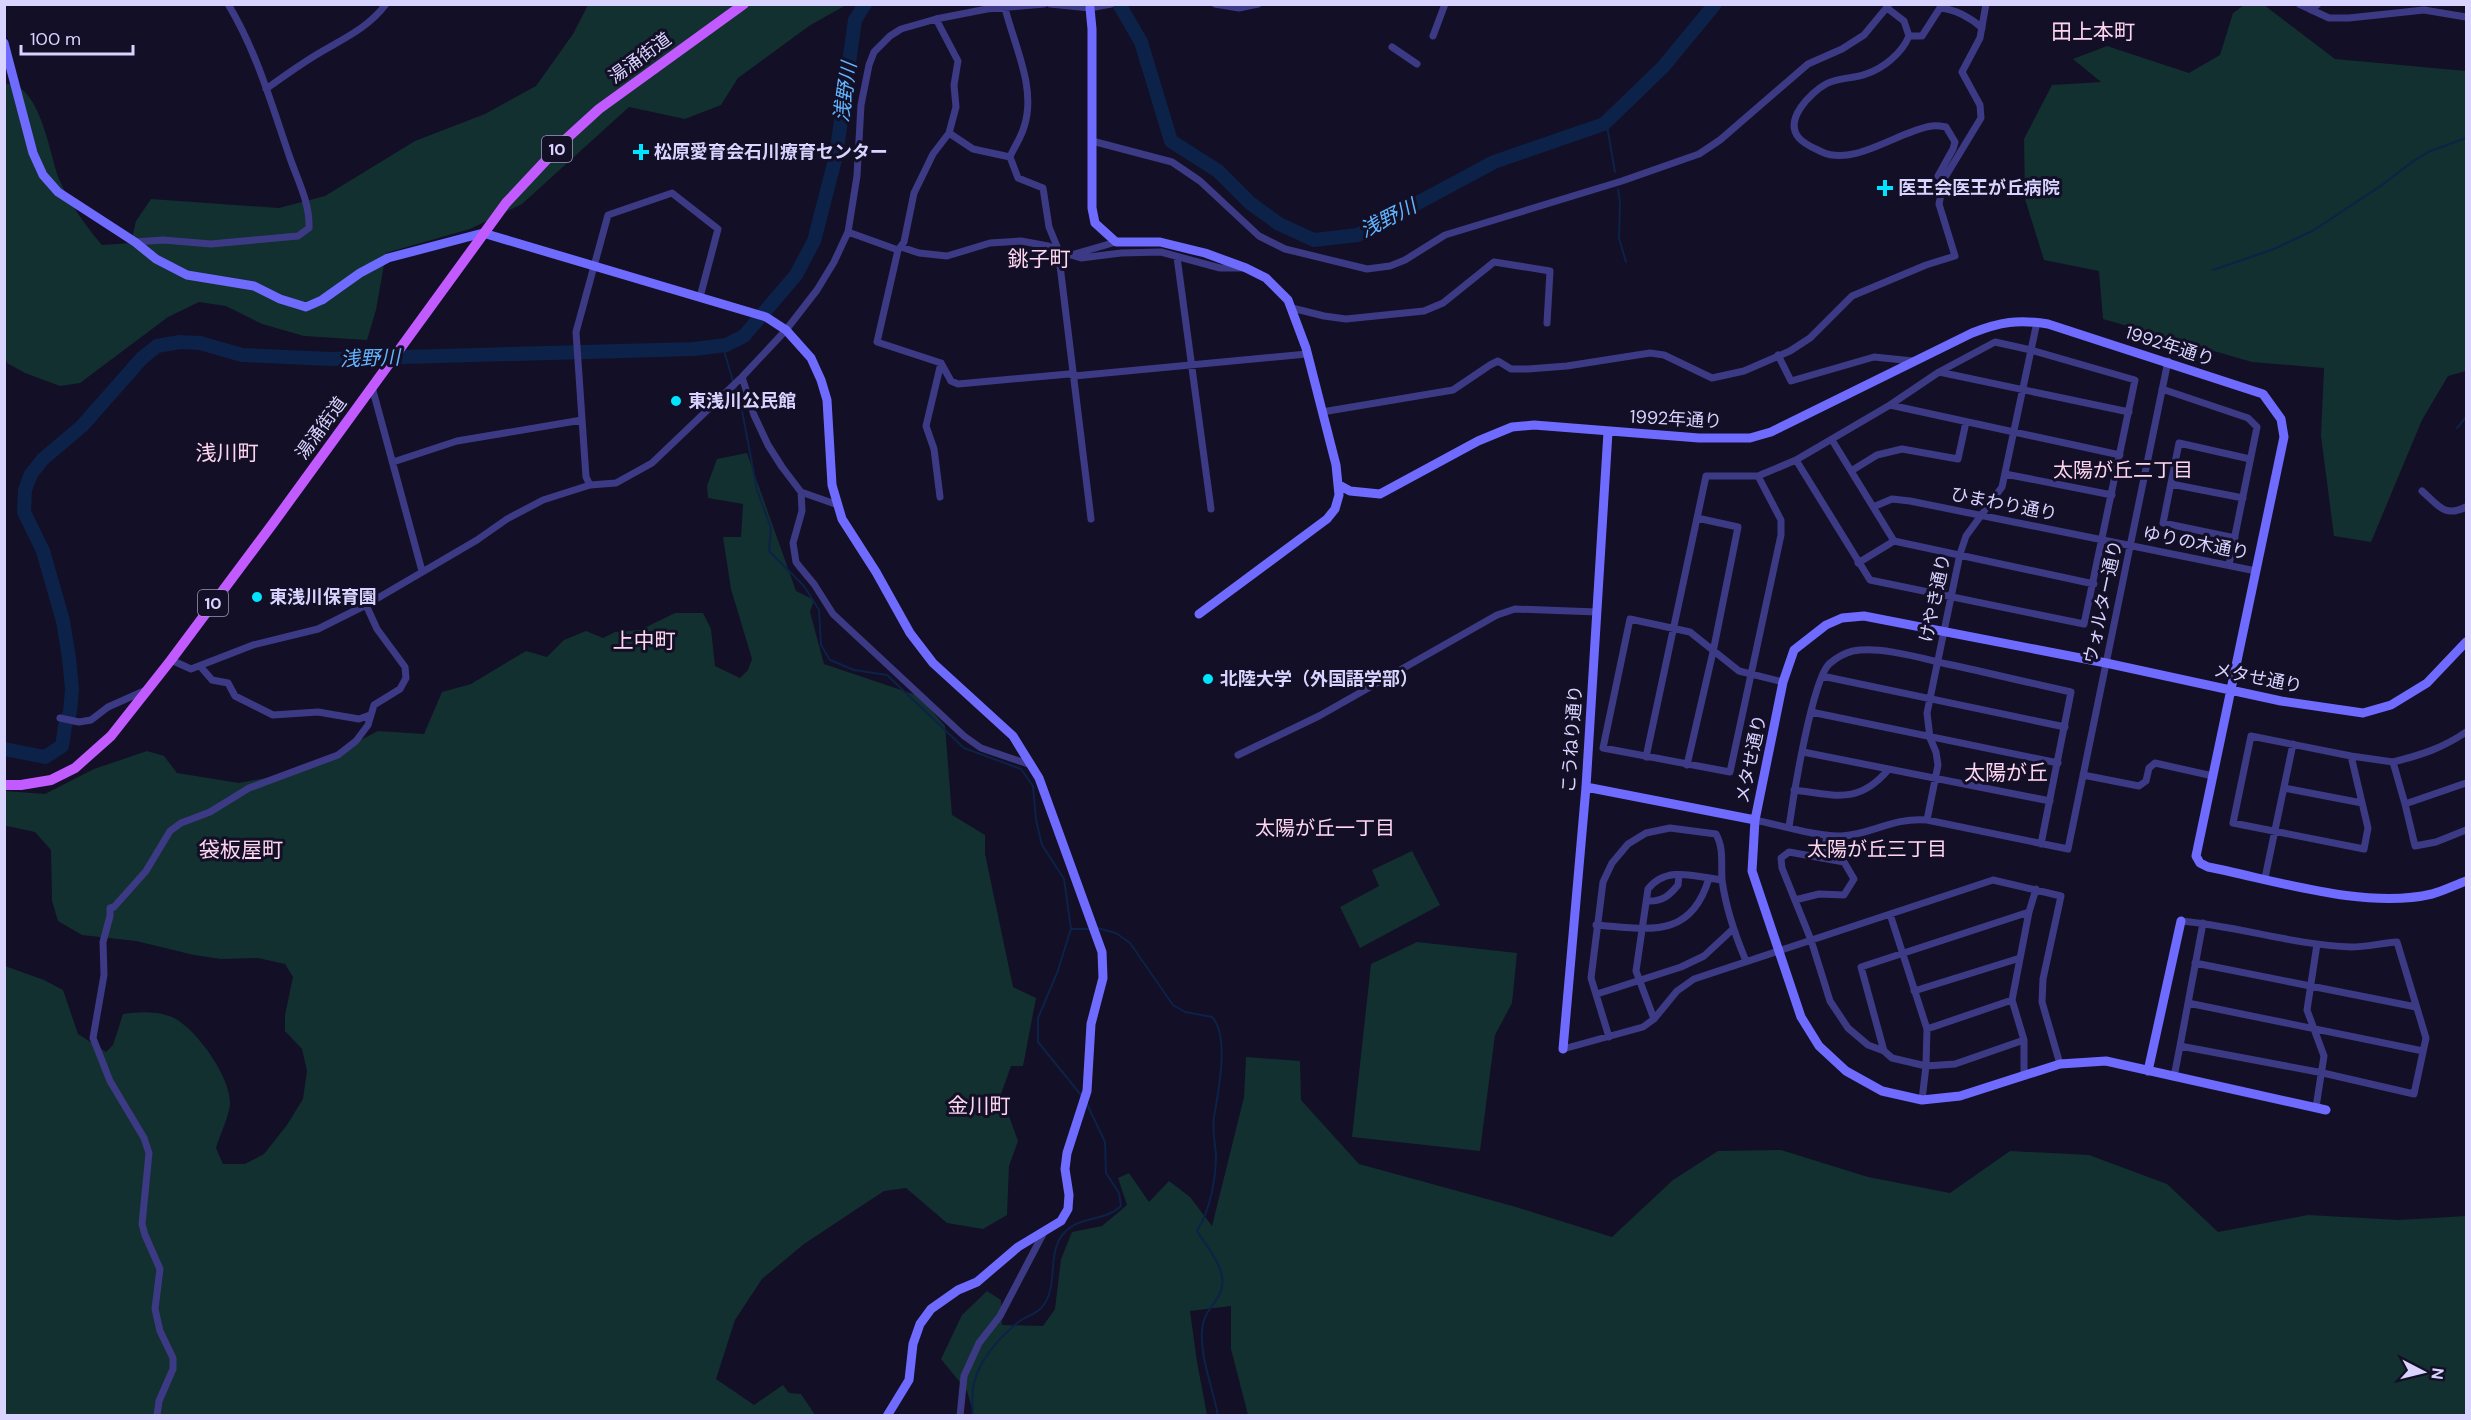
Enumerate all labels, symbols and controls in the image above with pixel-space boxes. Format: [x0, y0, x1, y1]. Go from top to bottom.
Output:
scale bar [21, 18, 134, 56]
district label: 田上本町 [2051, 18, 2135, 46]
text: 100 m [30, 27, 81, 51]
street label: 湯涌街道 [604, 27, 676, 89]
water label: 浅野川 [828, 59, 862, 124]
road number: 10 [542, 136, 572, 162]
place label: 松原愛育会石川療育センター [654, 140, 888, 164]
marker: 松原愛育会石川療育センター [632, 143, 650, 161]
place label: 医王会医王が丘病院 [1898, 176, 2060, 200]
marker: 医王会医王が丘病院 [1876, 179, 1894, 197]
water label: 浅野川 [1355, 192, 1422, 243]
district label: 銚子町 [1008, 245, 1071, 273]
street label: 1992年通り [2122, 320, 2218, 372]
water label: 浅野川 [340, 344, 402, 372]
place label: 東浅川公民館 [688, 389, 796, 413]
street label: 湯涌街道 [290, 392, 352, 464]
marker: 東浅川公民館 [669, 394, 683, 408]
street label: 1992年通り [1629, 405, 1723, 433]
district label: 浅川町 [196, 439, 259, 467]
district label: 太陽が丘二丁目 [2053, 457, 2193, 483]
street label: ひまわり通り [1949, 482, 2059, 526]
street label: ゆりの木通り [2141, 521, 2251, 565]
street label: ウォルター通り [2078, 538, 2128, 666]
street label: けやき通り [1914, 551, 1956, 645]
place label: 東浅川保育園 [269, 585, 377, 609]
road number: 10 [198, 590, 228, 616]
marker: 東浅川保育園 [250, 590, 264, 604]
district label: 上中町 [613, 627, 676, 655]
street label: メタせ通り [2212, 658, 2304, 698]
place label: 北陸大学（外国語学部） [1220, 667, 1418, 691]
marker: 北陸大学（外国語学部） [1201, 672, 1215, 686]
street label: こうねり通り [1556, 684, 1588, 794]
street label: メタせ通り [1730, 712, 1772, 806]
district label: 太陽が丘 [1964, 759, 2048, 787]
district label: 太陽が丘一丁目 [1255, 815, 1395, 841]
district label: 袋板屋町 [199, 836, 283, 864]
district label: 太陽が丘三丁目 [1807, 836, 1947, 862]
district label: 金川町 [948, 1092, 1011, 1120]
north arrow [2393, 1342, 2453, 1402]
text: N [2426, 1367, 2449, 1381]

